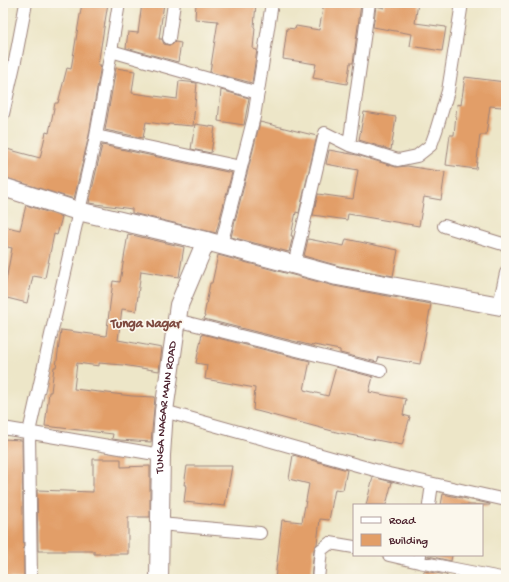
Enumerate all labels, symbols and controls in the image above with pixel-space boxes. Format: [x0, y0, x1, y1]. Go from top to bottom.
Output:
district label: Tunga Nagar [110, 317, 182, 332]
street label: TUNGA NAGAR MAIN ROAD [154, 340, 181, 475]
legend [353, 504, 483, 556]
text: Road [389, 515, 416, 529]
text: Building [388, 535, 428, 549]

